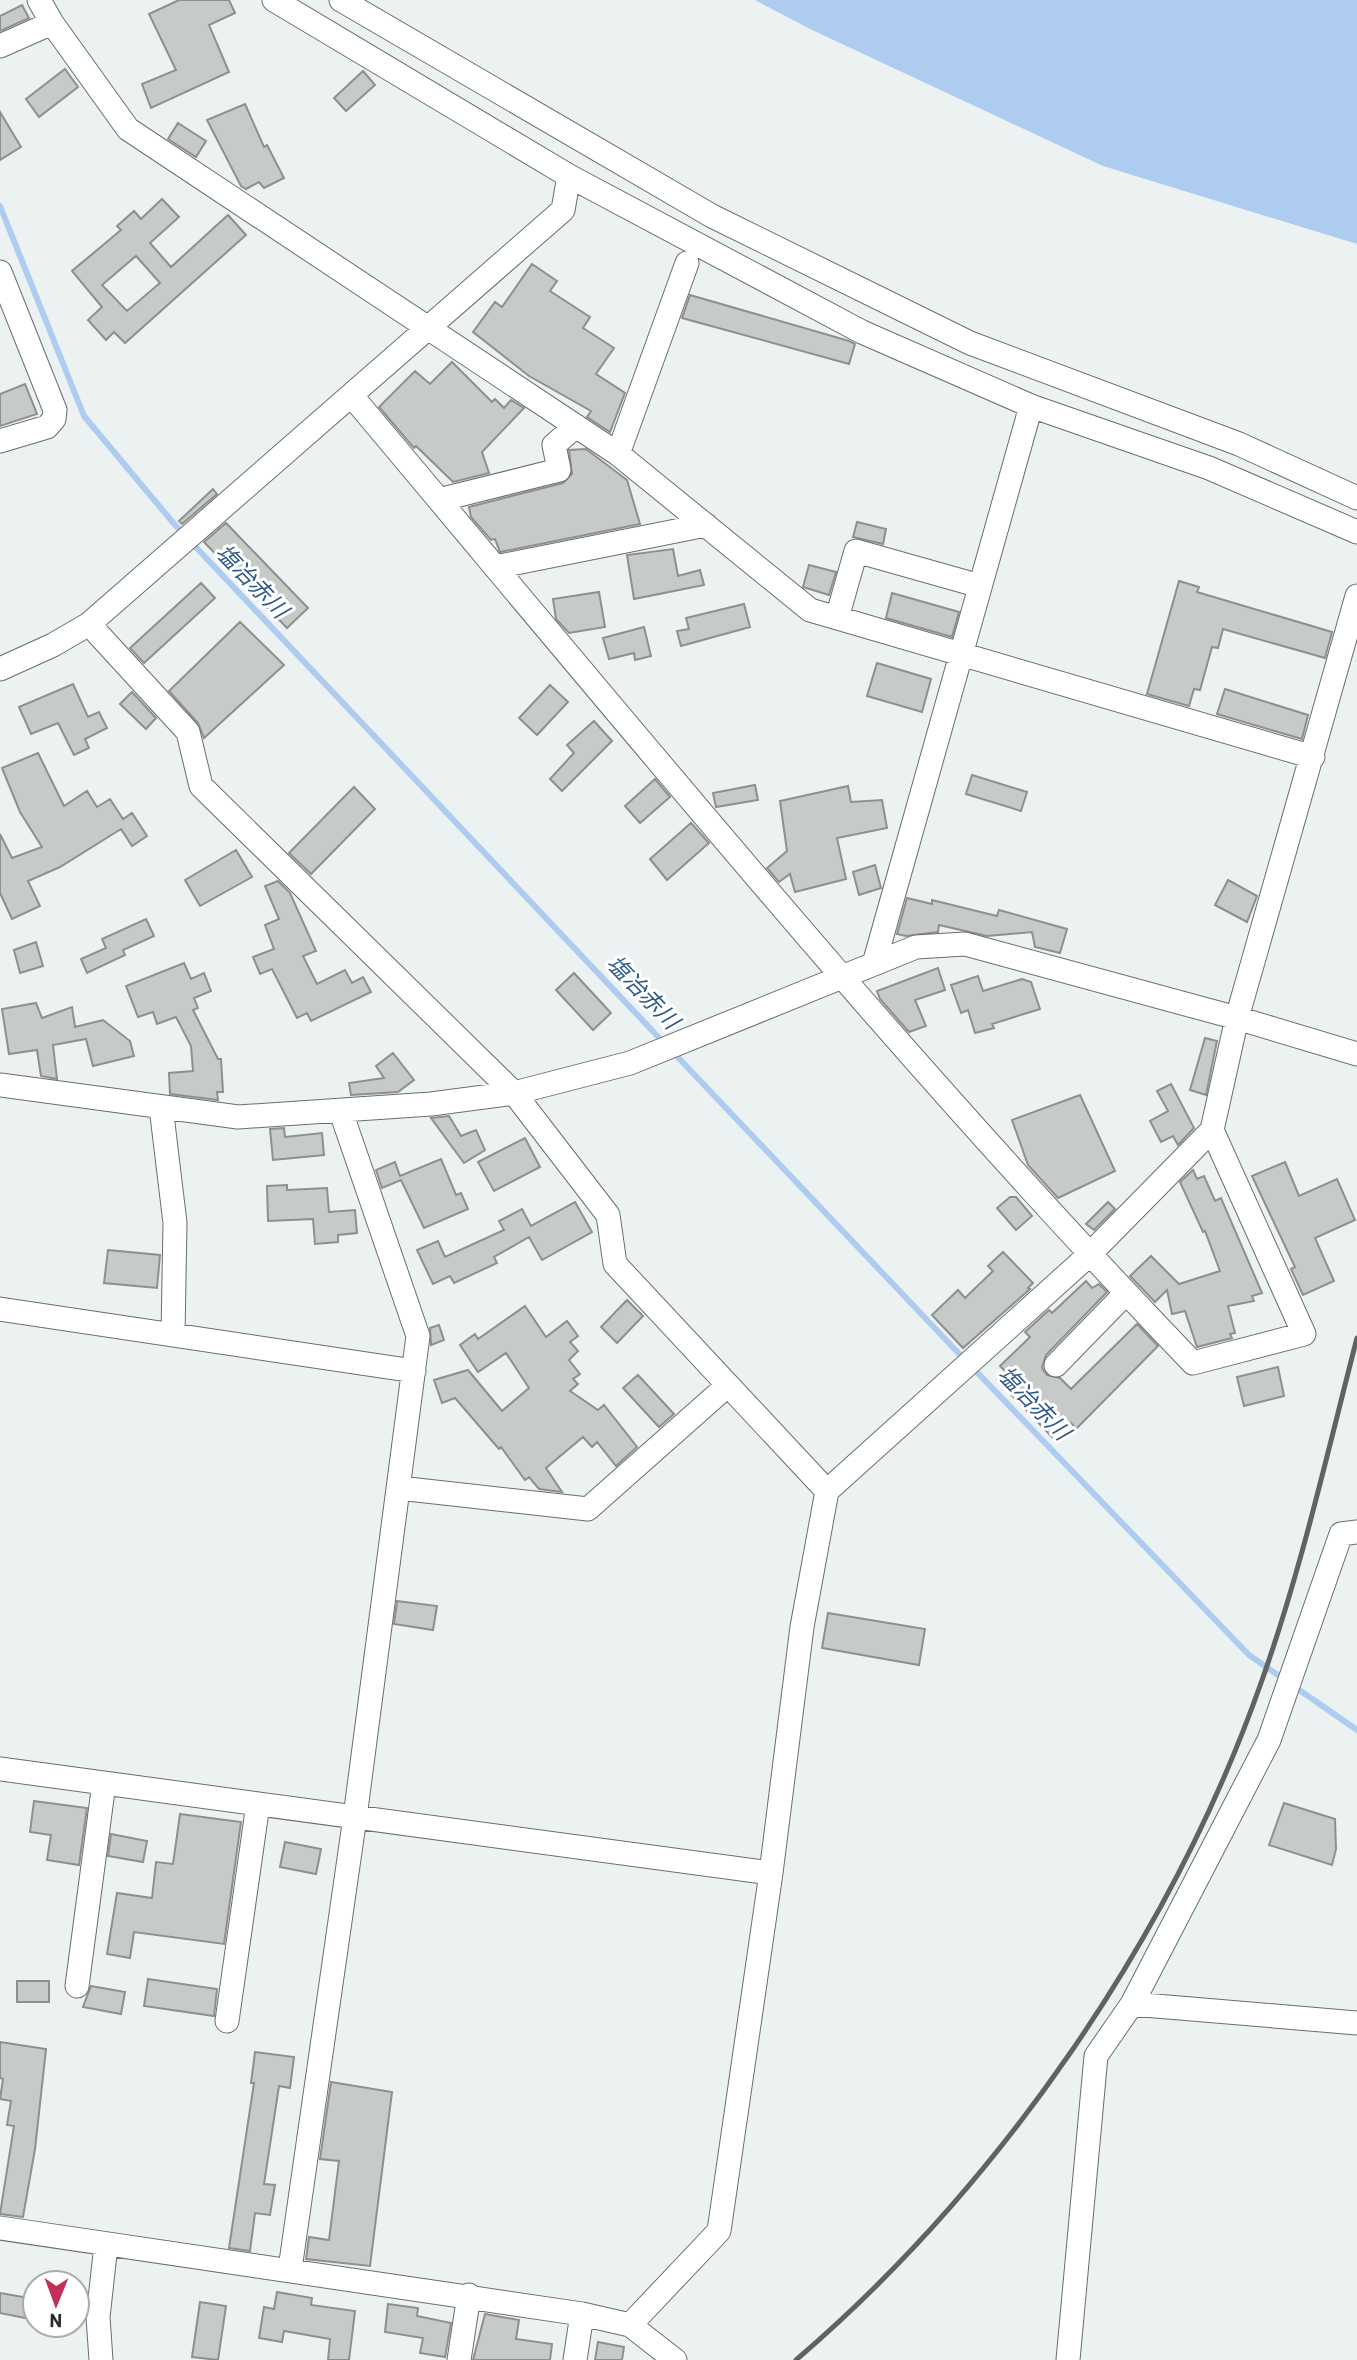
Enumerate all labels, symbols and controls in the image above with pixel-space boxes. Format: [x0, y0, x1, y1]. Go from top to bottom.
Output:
water label: 塩冶赤川 [211, 537, 297, 625]
water label: 塩冶赤川 [602, 948, 688, 1036]
water label: 塩冶赤川 [993, 1359, 1079, 1447]
north arrow [21, 2269, 91, 2339]
text: N [49, 2310, 62, 2333]

